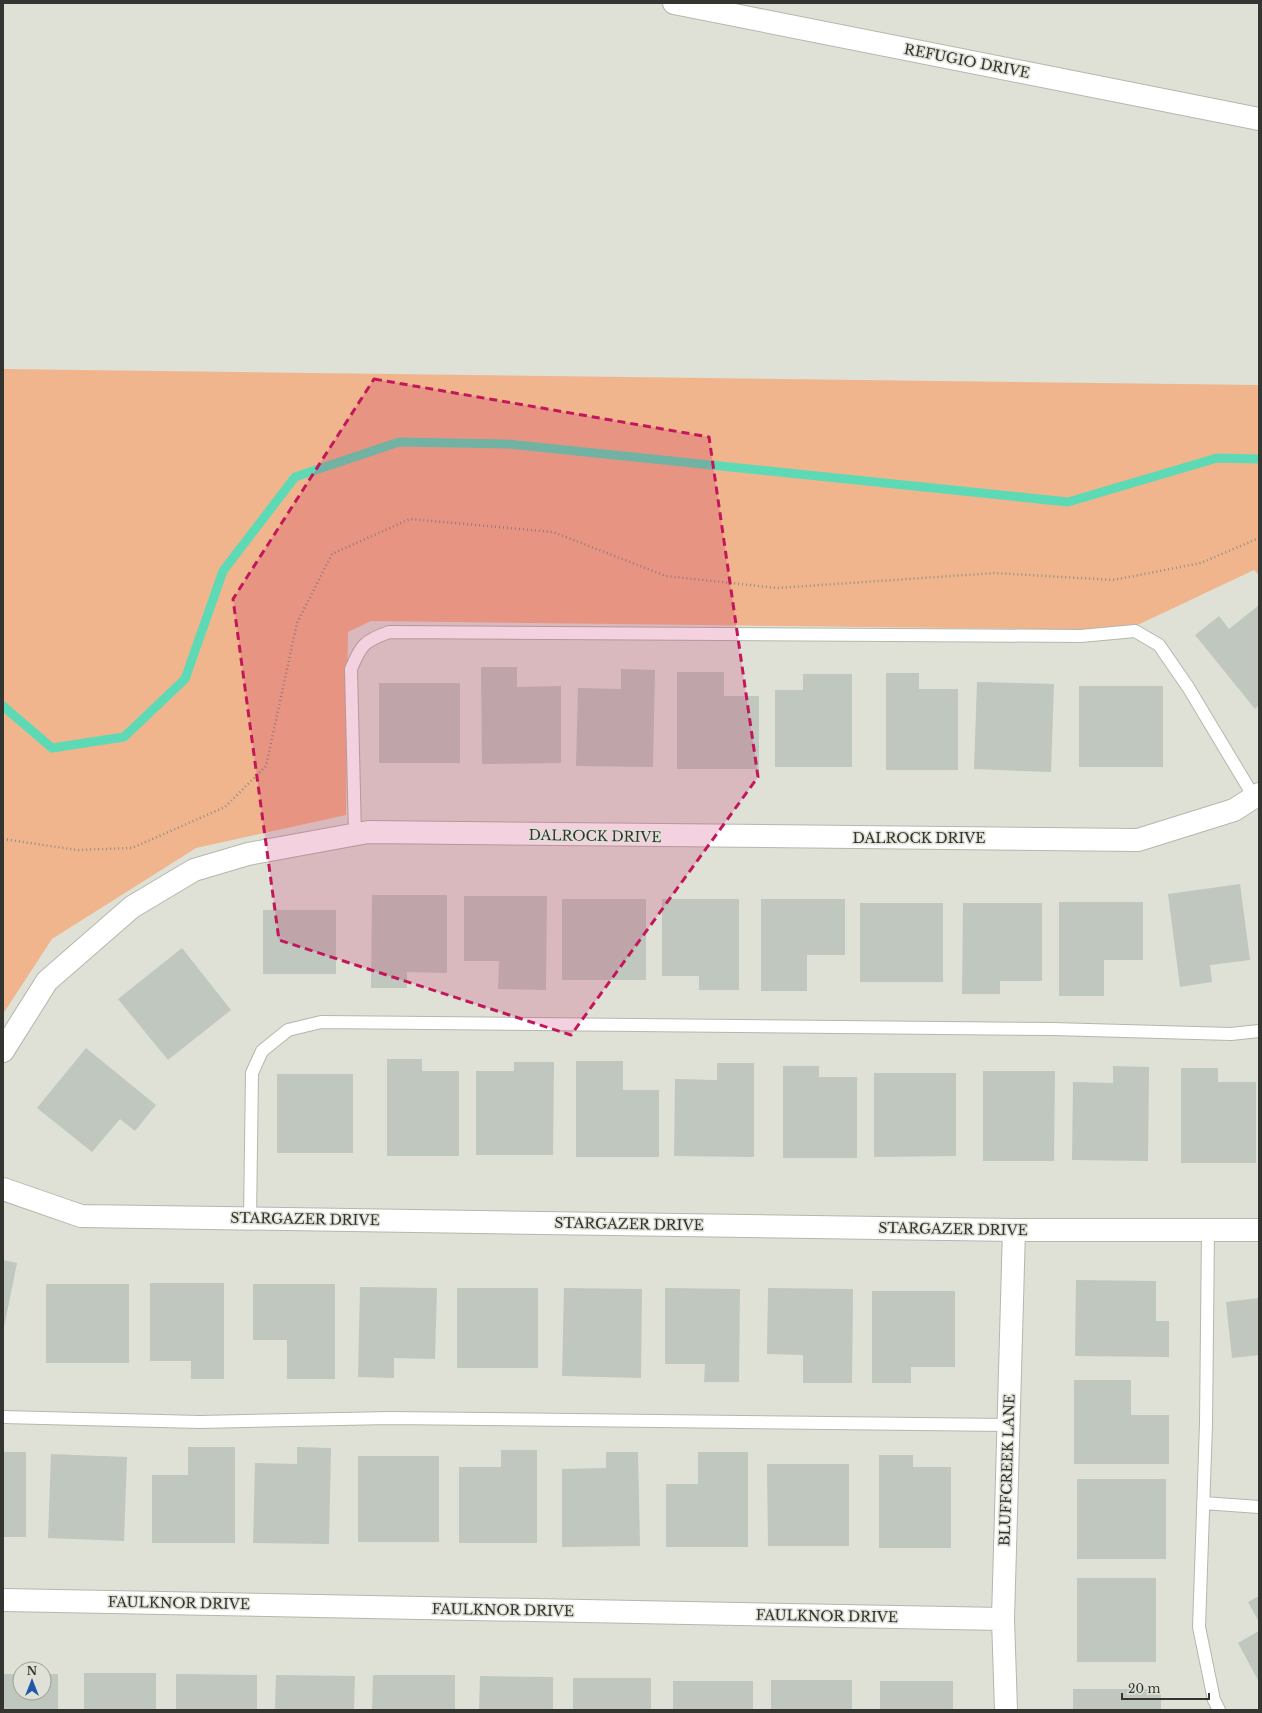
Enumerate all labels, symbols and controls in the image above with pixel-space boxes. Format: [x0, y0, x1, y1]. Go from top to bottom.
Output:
street label: REFUGIO DRIVE [903, 40, 1031, 82]
street label: DALROCK DRIVE [528, 826, 662, 846]
street label: DALROCK DRIVE [853, 829, 985, 847]
street label: STARGAZER DRIVE [230, 1209, 380, 1229]
street label: STARGAZER DRIVE [554, 1214, 704, 1234]
street label: STARGAZER DRIVE [878, 1219, 1028, 1239]
street label: BLUFFCREEK LANE [995, 1394, 1019, 1546]
street label: FAULKNOR DRIVE [108, 1593, 250, 1613]
street label: FAULKNOR DRIVE [432, 1600, 574, 1620]
street label: FAULKNOR DRIVE [756, 1606, 898, 1626]
north arrow [12, 1661, 52, 1701]
text: N [27, 1664, 38, 1678]
scale bar [1122, 1675, 1209, 1701]
text: 20 m [1128, 1681, 1160, 1696]

